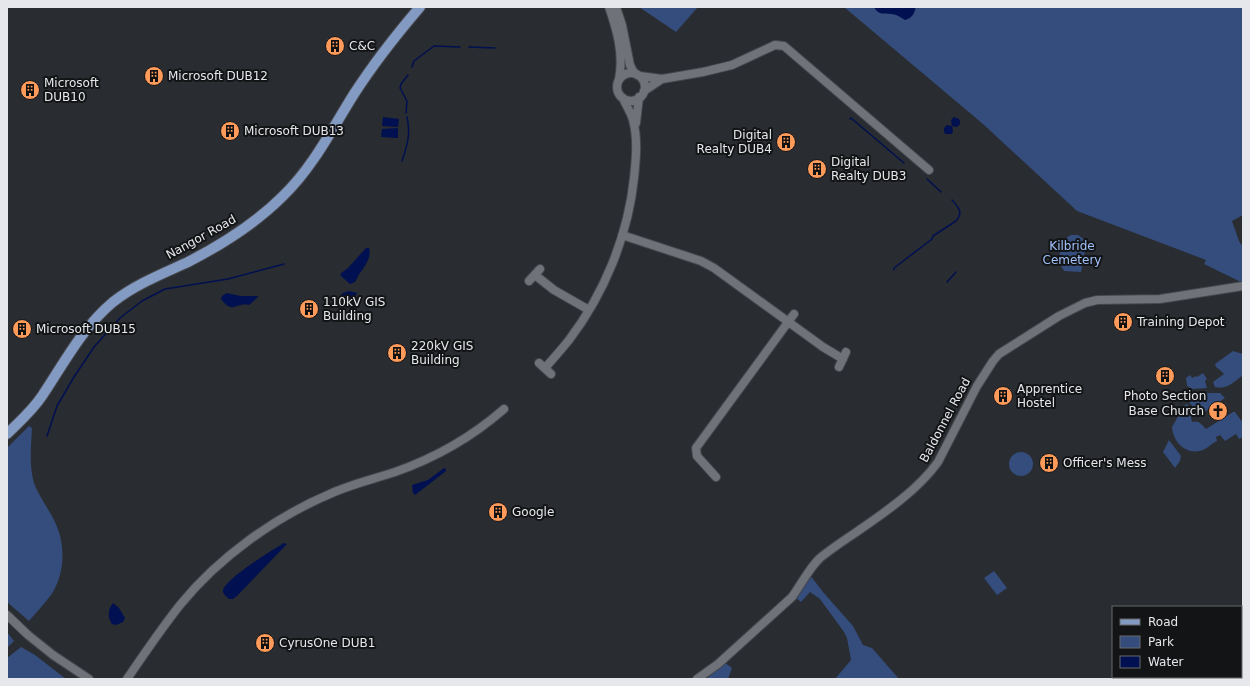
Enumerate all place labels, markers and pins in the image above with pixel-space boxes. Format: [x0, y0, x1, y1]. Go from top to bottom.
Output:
building icon: C&C [324, 35, 346, 57]
place label: C&C [349, 39, 375, 53]
building icon: Microsoft DUB12 [143, 65, 165, 87]
place label: Microsoft DUB12 [168, 69, 268, 83]
place label: Microsoft DUB10 [44, 76, 99, 104]
building icon: Microsoft DUB10 [19, 79, 41, 101]
building icon: Microsoft DUB13 [219, 120, 241, 142]
place label: Microsoft DUB13 [244, 124, 344, 138]
place label: Digital Realty DUB4 [697, 128, 772, 156]
building icon: Digital Realty DUB4 [775, 131, 797, 153]
place label: Digital Realty DUB3 [831, 155, 906, 183]
building icon: Digital Realty DUB3 [806, 158, 828, 180]
place label: 110kV GIS Building [323, 295, 385, 323]
building icon: 110kV GIS Building [298, 298, 320, 320]
building icon: Training Depot [1112, 311, 1134, 333]
place label: Training Depot [1136, 315, 1225, 329]
building icon: Microsoft DUB15 [11, 318, 33, 340]
place label: Microsoft DUB15 [36, 322, 136, 336]
place label: 220kV GIS Building [411, 339, 473, 367]
building icon: 220kV GIS Building [386, 342, 408, 364]
building icon: Photo Section [1154, 365, 1176, 387]
place label: Apprentice Hostel [1017, 382, 1082, 410]
building icon: Apprentice Hostel [992, 385, 1014, 407]
place label: Photo Section [1124, 389, 1206, 403]
church icon: Base Church [1207, 400, 1229, 422]
place label: Base Church [1129, 404, 1204, 418]
building icon: Officer's Mess [1038, 452, 1060, 474]
place label: Officer's Mess [1063, 456, 1147, 470]
building icon: Google [487, 501, 509, 523]
place label: Google [512, 505, 554, 519]
building icon: CyrusOne DUB1 [254, 632, 276, 654]
place label: CyrusOne DUB1 [279, 636, 375, 650]

